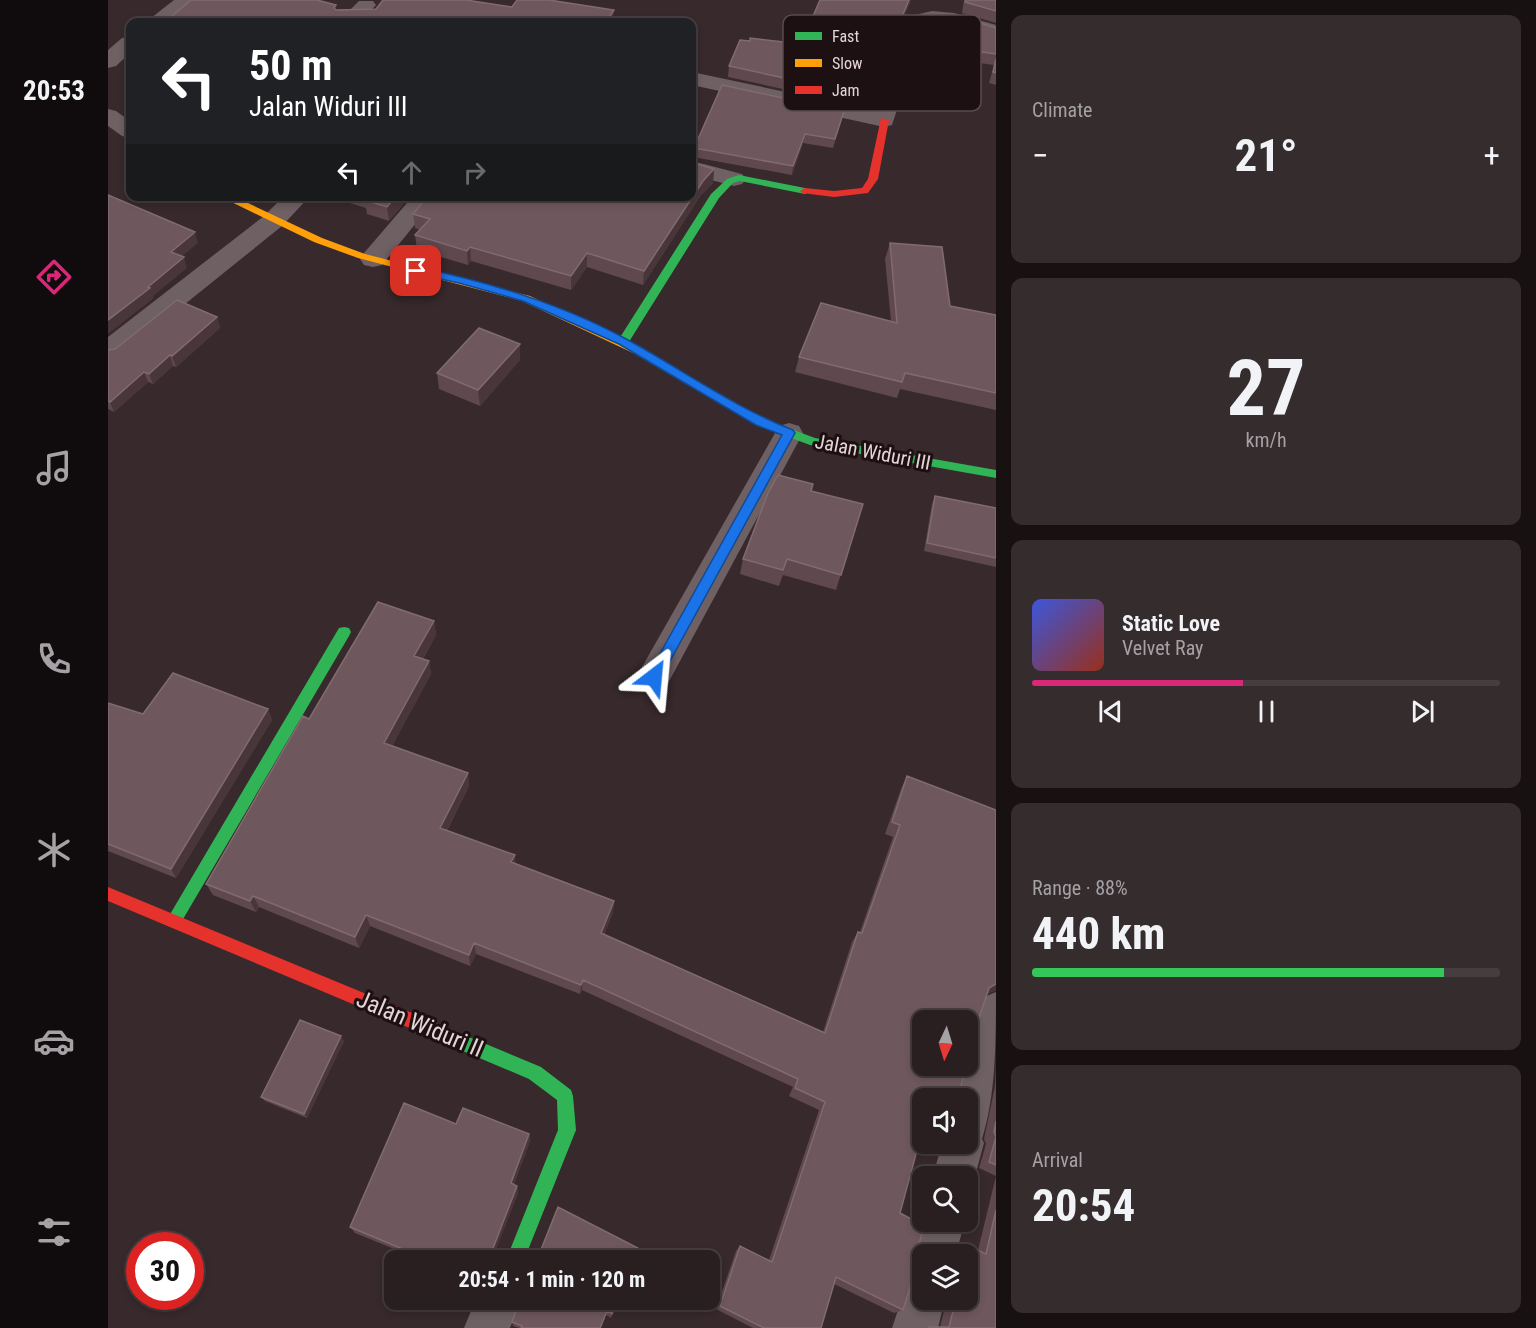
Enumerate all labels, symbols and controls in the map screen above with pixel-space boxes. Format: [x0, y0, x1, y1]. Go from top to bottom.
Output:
legend [783, 15, 981, 111]
text: Fast [832, 27, 859, 46]
text: 50 m [249, 41, 332, 90]
icon: left [150, 42, 228, 120]
text: Slow [832, 54, 862, 73]
text: 20:53 [23, 75, 85, 107]
text: Jam [832, 81, 859, 100]
text: Jalan Widuri III [249, 91, 407, 123]
text: Climate [1032, 98, 1092, 122]
text: 21° [1235, 129, 1298, 182]
text: − [1032, 136, 1049, 175]
text: + [1484, 136, 1500, 175]
icon: left [332, 156, 365, 189]
icon: ahead [395, 156, 428, 189]
icon: right [458, 156, 491, 189]
pin [390, 245, 441, 296]
icon: arrive [399, 254, 432, 287]
icon: directions [33, 256, 75, 298]
text: 27 [1227, 343, 1305, 434]
text: km/h [1245, 428, 1287, 452]
street label: Jalan Widuri III [813, 429, 933, 475]
icon: music [33, 447, 75, 489]
text: Static Love [1122, 611, 1220, 636]
text: Velvet Ray [1122, 636, 1203, 660]
icon: phone [33, 638, 75, 680]
position arrow [622, 645, 686, 709]
icon: previous [1094, 695, 1127, 728]
icon: pause [1250, 695, 1283, 728]
icon: next [1406, 695, 1439, 728]
icon: climate [33, 829, 75, 871]
text: Range · 88% [1032, 876, 1128, 900]
text: 440 km [1032, 907, 1165, 960]
street label: Jalan Widuri II [352, 985, 488, 1063]
north arrow [912, 1010, 978, 1076]
map controls [912, 1010, 978, 1310]
icon: car [33, 1020, 75, 1062]
button: sound [912, 1088, 978, 1154]
text: Arrival [1032, 1148, 1083, 1172]
button: search [912, 1166, 978, 1232]
text: 20:54 [1032, 1179, 1135, 1232]
icon: filters [33, 1211, 75, 1253]
speed limit sign: 30 [126, 1232, 204, 1310]
button: layers [912, 1244, 978, 1310]
text: 20:54 · 1 min · 120 m [459, 1267, 645, 1292]

